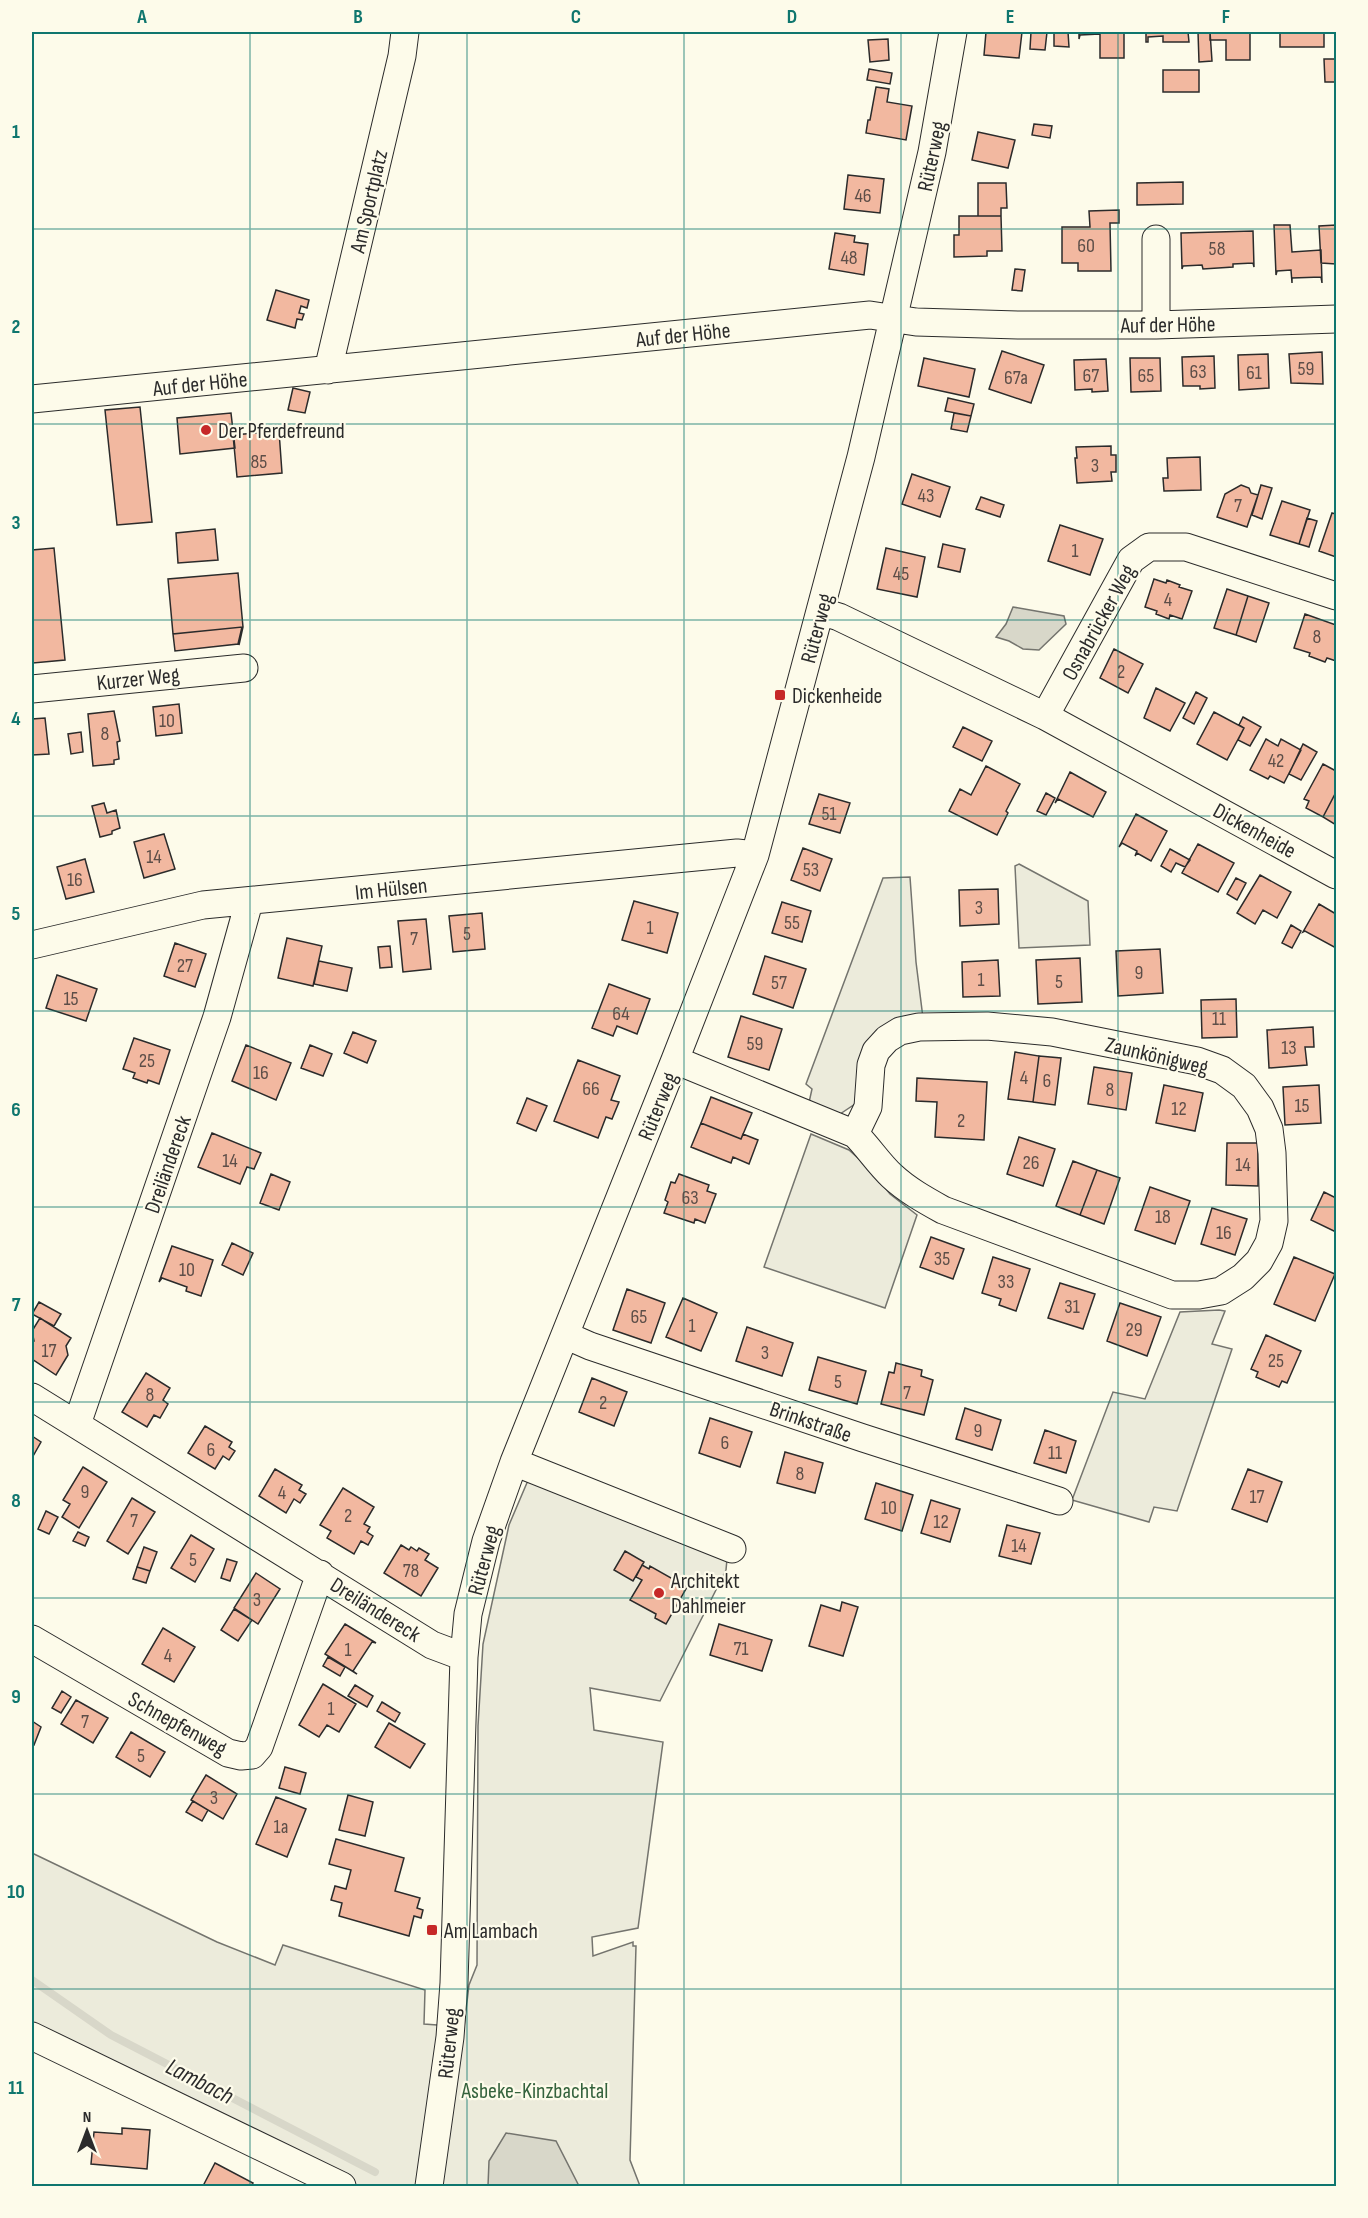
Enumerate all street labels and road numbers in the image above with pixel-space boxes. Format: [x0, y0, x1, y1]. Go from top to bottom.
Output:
street label: Rüterweg [912, 118, 953, 194]
street label: Am Sportplatz [344, 147, 394, 256]
street label: Auf der Höhe [1119, 311, 1216, 340]
street label: Auf der Höhe [634, 317, 732, 354]
street label: Auf der Höhe [151, 366, 249, 403]
street label: Osnabrücker Weg [1056, 560, 1142, 685]
street label: Rüterweg [795, 590, 840, 666]
street label: Kurzer Weg [95, 662, 181, 697]
street label: Dickenheide [1208, 798, 1300, 865]
street label: Im Hülsen [354, 872, 429, 907]
street label: Zaunkönigweg [1102, 1031, 1211, 1081]
street label: Rüterweg [633, 1068, 684, 1145]
street label: Dreiländereck [139, 1111, 198, 1217]
street label: Brinkstraße [766, 1396, 855, 1449]
street label: Rüterweg [462, 1522, 507, 1598]
street label: Dreiländereck [325, 1572, 426, 1649]
street label: Schnepfenweg [123, 1686, 232, 1763]
street label: Rüterweg [432, 2006, 467, 2080]

